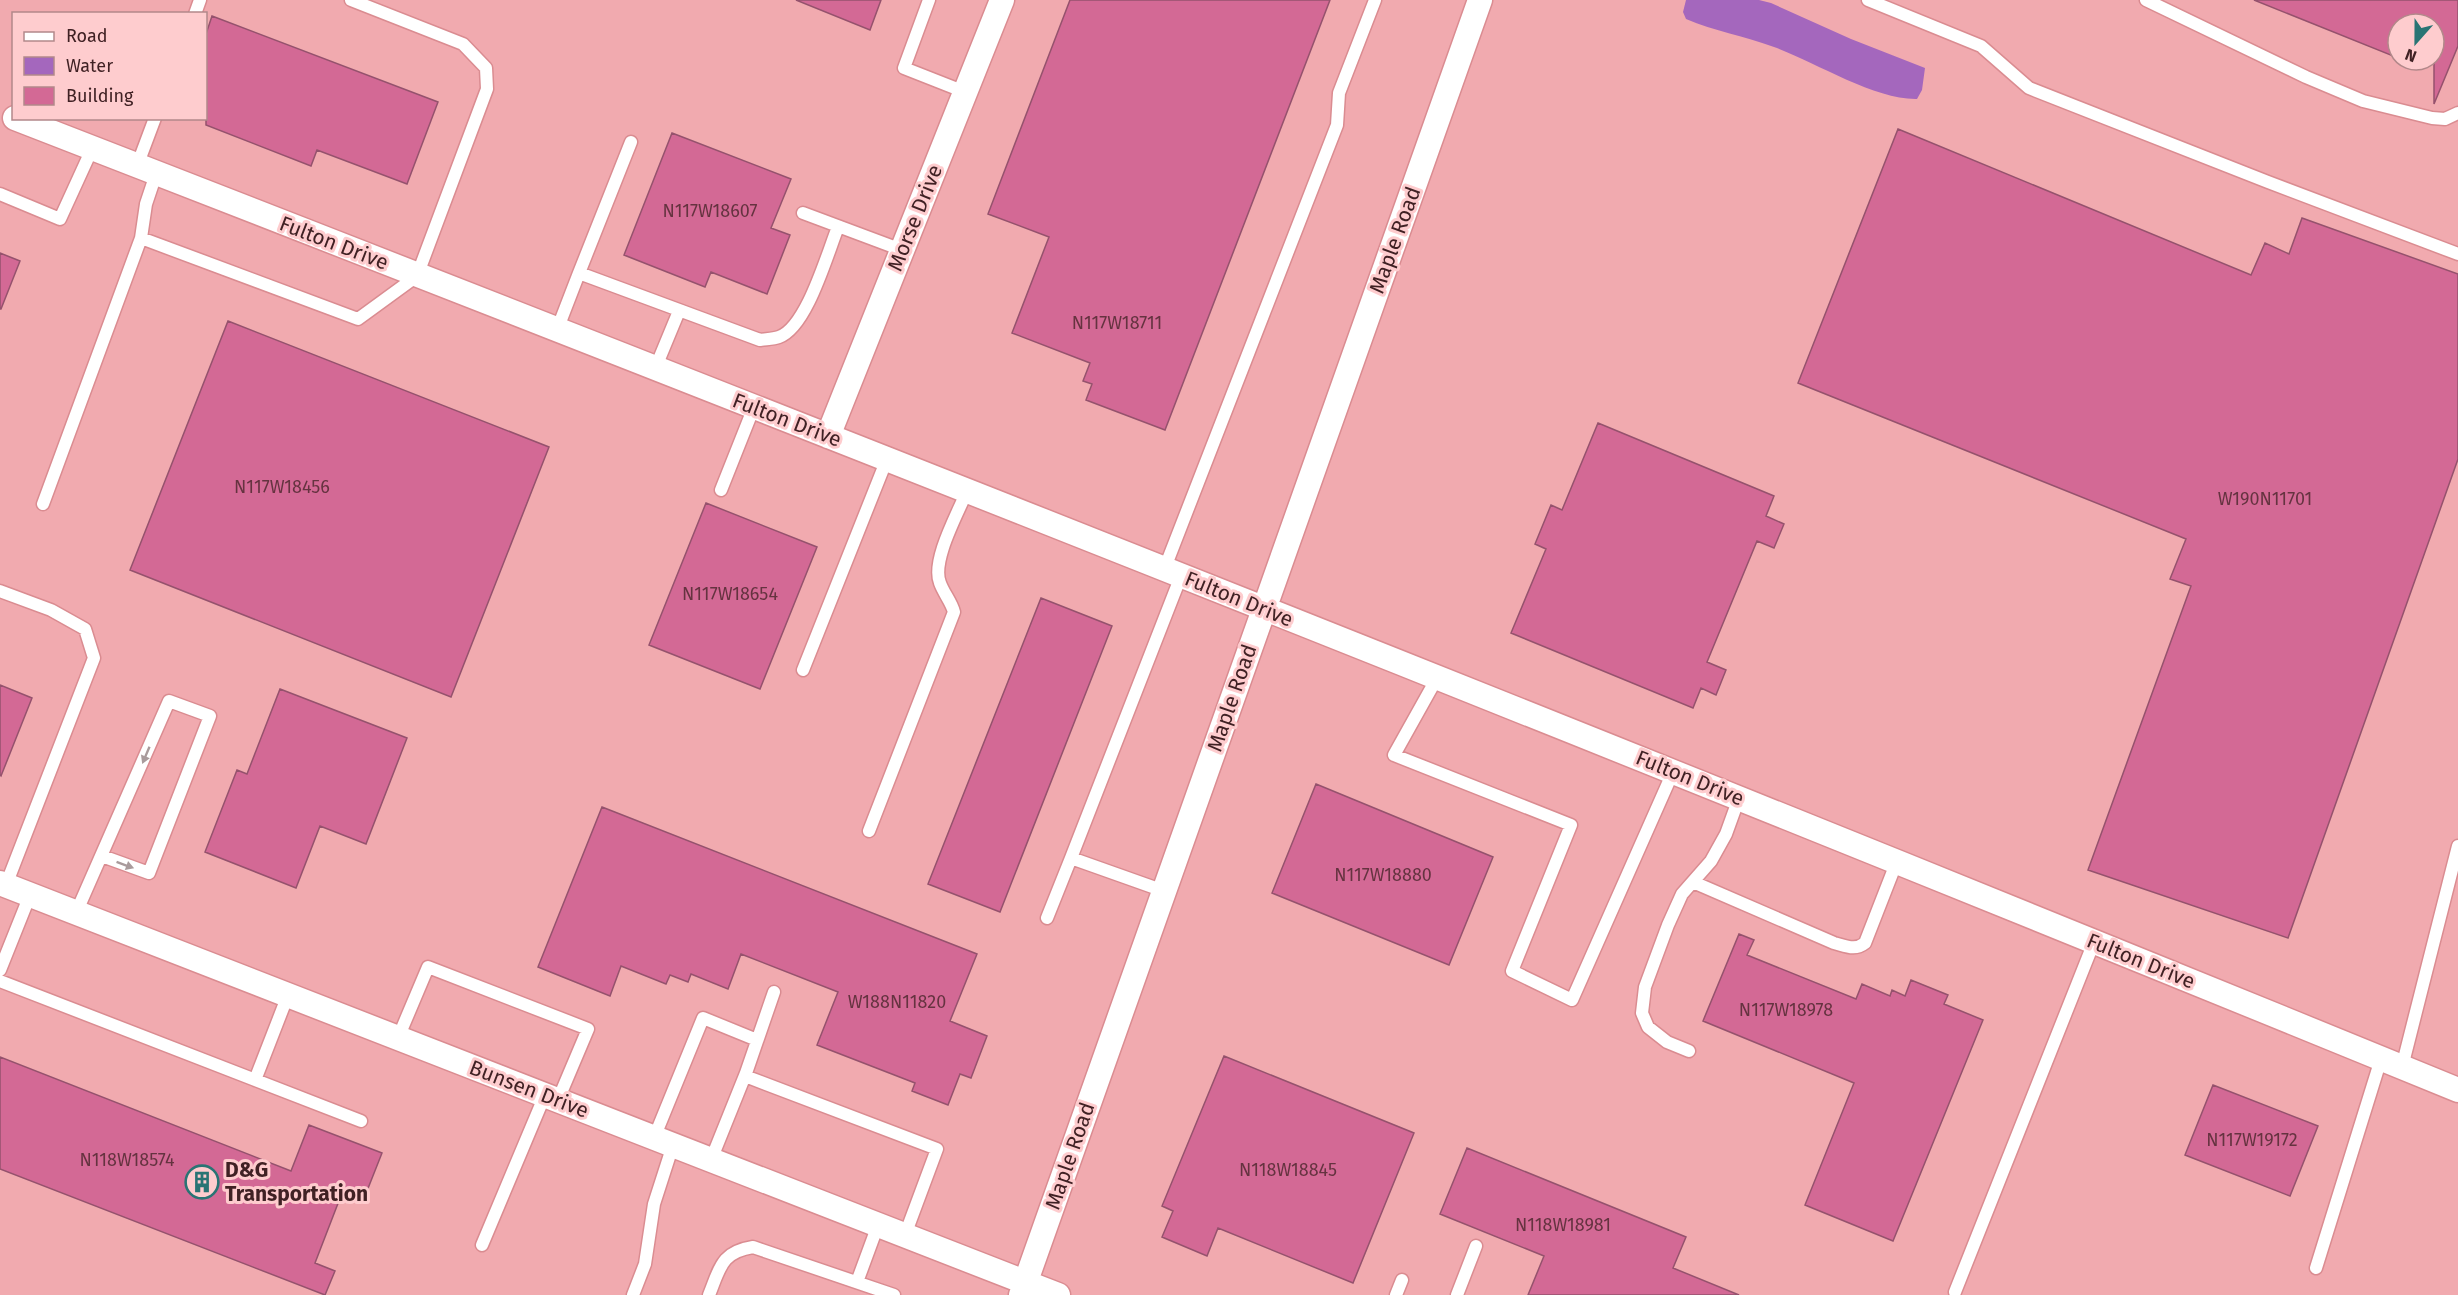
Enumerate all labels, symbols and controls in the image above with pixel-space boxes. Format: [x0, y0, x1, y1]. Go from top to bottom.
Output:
legend [12, 12, 207, 120]
north arrow [2386, 12, 2446, 72]
text: Road [66, 25, 108, 47]
text: N [2402, 45, 2419, 66]
text: Water [66, 55, 113, 77]
text: Building [66, 85, 134, 107]
street label: Morse Drive [882, 161, 948, 275]
street label: Maple Road [1364, 183, 1426, 297]
house number: N117W18607 [662, 200, 758, 222]
street label: Fulton Drive [276, 210, 392, 276]
house number: N117W18711 [1072, 312, 1162, 334]
street label: Fulton Drive [729, 387, 845, 453]
house number: N117W18456 [234, 476, 330, 498]
house number: W190N11701 [2218, 488, 2312, 510]
street label: Fulton Drive [1181, 565, 1297, 633]
house number: N117W18654 [682, 583, 778, 605]
street label: Maple Road [1202, 641, 1262, 755]
street label: Fulton Drive [1632, 744, 1748, 812]
one-way arrow [141, 746, 150, 764]
one-way arrow [117, 860, 135, 870]
house number: N117W18880 [1334, 864, 1432, 886]
street label: Fulton Drive [2083, 927, 2199, 995]
house number: W188N11820 [848, 991, 946, 1013]
house number: N117W18978 [1739, 999, 1833, 1021]
street label: Bunsen Drive [466, 1054, 592, 1124]
street label: Maple Road [1040, 1099, 1100, 1213]
house number: N117W19172 [2206, 1129, 2298, 1151]
house number: N118W18574 [79, 1149, 175, 1171]
place label: D&G Transportation [225, 1157, 368, 1207]
house number: N118W18845 [1239, 1159, 1337, 1181]
building icon: D&G Transportation [184, 1164, 220, 1200]
house number: N118W18981 [1515, 1214, 1611, 1236]

